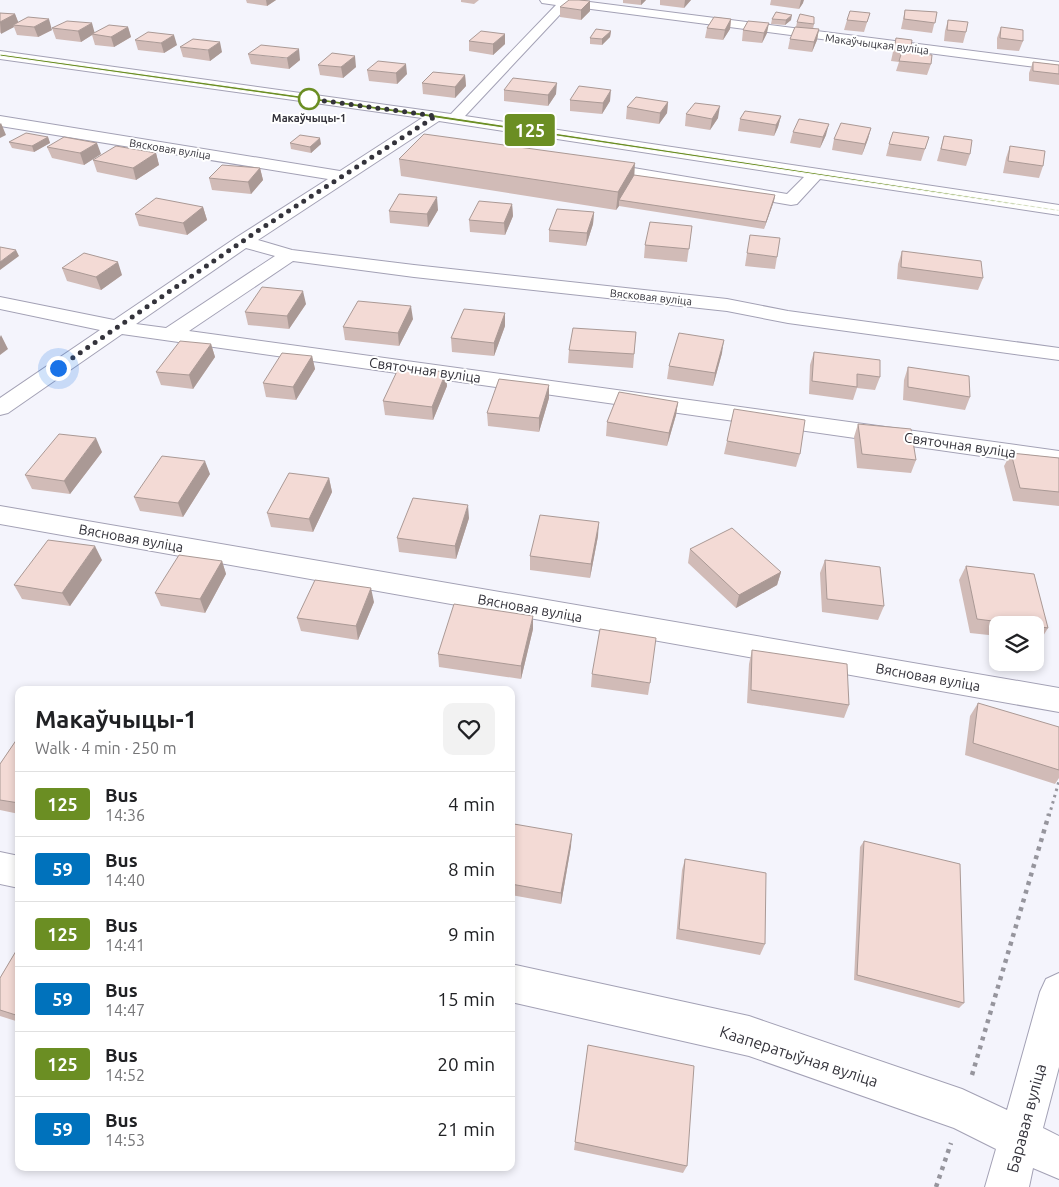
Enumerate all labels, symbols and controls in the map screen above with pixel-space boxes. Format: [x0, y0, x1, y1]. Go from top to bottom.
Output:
street label: Макаўчыцкая вуліца [825, 32, 929, 56]
marker: Макаўчыцы-1 [298, 88, 320, 110]
place label: Макаўчыцы-1 [272, 112, 346, 124]
line badge: 125 [501, 114, 559, 146]
text: 125 [515, 120, 545, 140]
street label: Вясковая вуліца [128, 137, 212, 161]
street label: Вясковая вуліца [609, 287, 693, 307]
street label: Святочная вуліца [368, 354, 482, 386]
your location [46, 356, 71, 381]
street label: Святочная вуліца [903, 429, 1017, 461]
street label: Вясновая вуліца [77, 521, 185, 555]
street label: Вясновая вуліца [476, 591, 584, 625]
map controls [989, 616, 1044, 671]
button: layers [989, 616, 1044, 671]
street label: Вясновая вуліца [874, 660, 982, 694]
button: heart [443, 703, 495, 755]
text: Макаўчыцы-1 [35, 706, 197, 733]
text: Walk · 4 min · 250 m [35, 739, 177, 757]
text: Bus [105, 784, 138, 806]
text: 4 min [448, 793, 495, 815]
text: 125 [47, 794, 78, 814]
text: 14:36 [105, 806, 145, 824]
text: Bus [105, 849, 138, 871]
text: 8 min [448, 858, 495, 880]
text: 59 [52, 859, 73, 879]
text: 14:40 [105, 871, 145, 889]
text: Bus [105, 914, 138, 936]
text: 9 min [448, 923, 495, 945]
text: 125 [47, 924, 78, 944]
text: 14:41 [105, 936, 145, 954]
text: Bus [105, 979, 138, 1001]
text: 15 min [437, 988, 495, 1010]
text: 59 [52, 989, 73, 1009]
text: 14:47 [105, 1001, 145, 1019]
street label: Кааператыўная вуліца [718, 1022, 880, 1090]
text: Bus [105, 1044, 138, 1066]
text: 20 min [437, 1053, 495, 1075]
text: 125 [47, 1054, 78, 1074]
street label: Баравая вуліца [1003, 1062, 1049, 1174]
text: 14:52 [105, 1066, 145, 1084]
text: Bus [105, 1109, 138, 1131]
text: 21 min [437, 1118, 495, 1140]
text: 59 [52, 1119, 73, 1139]
text: 14:53 [105, 1131, 145, 1149]

